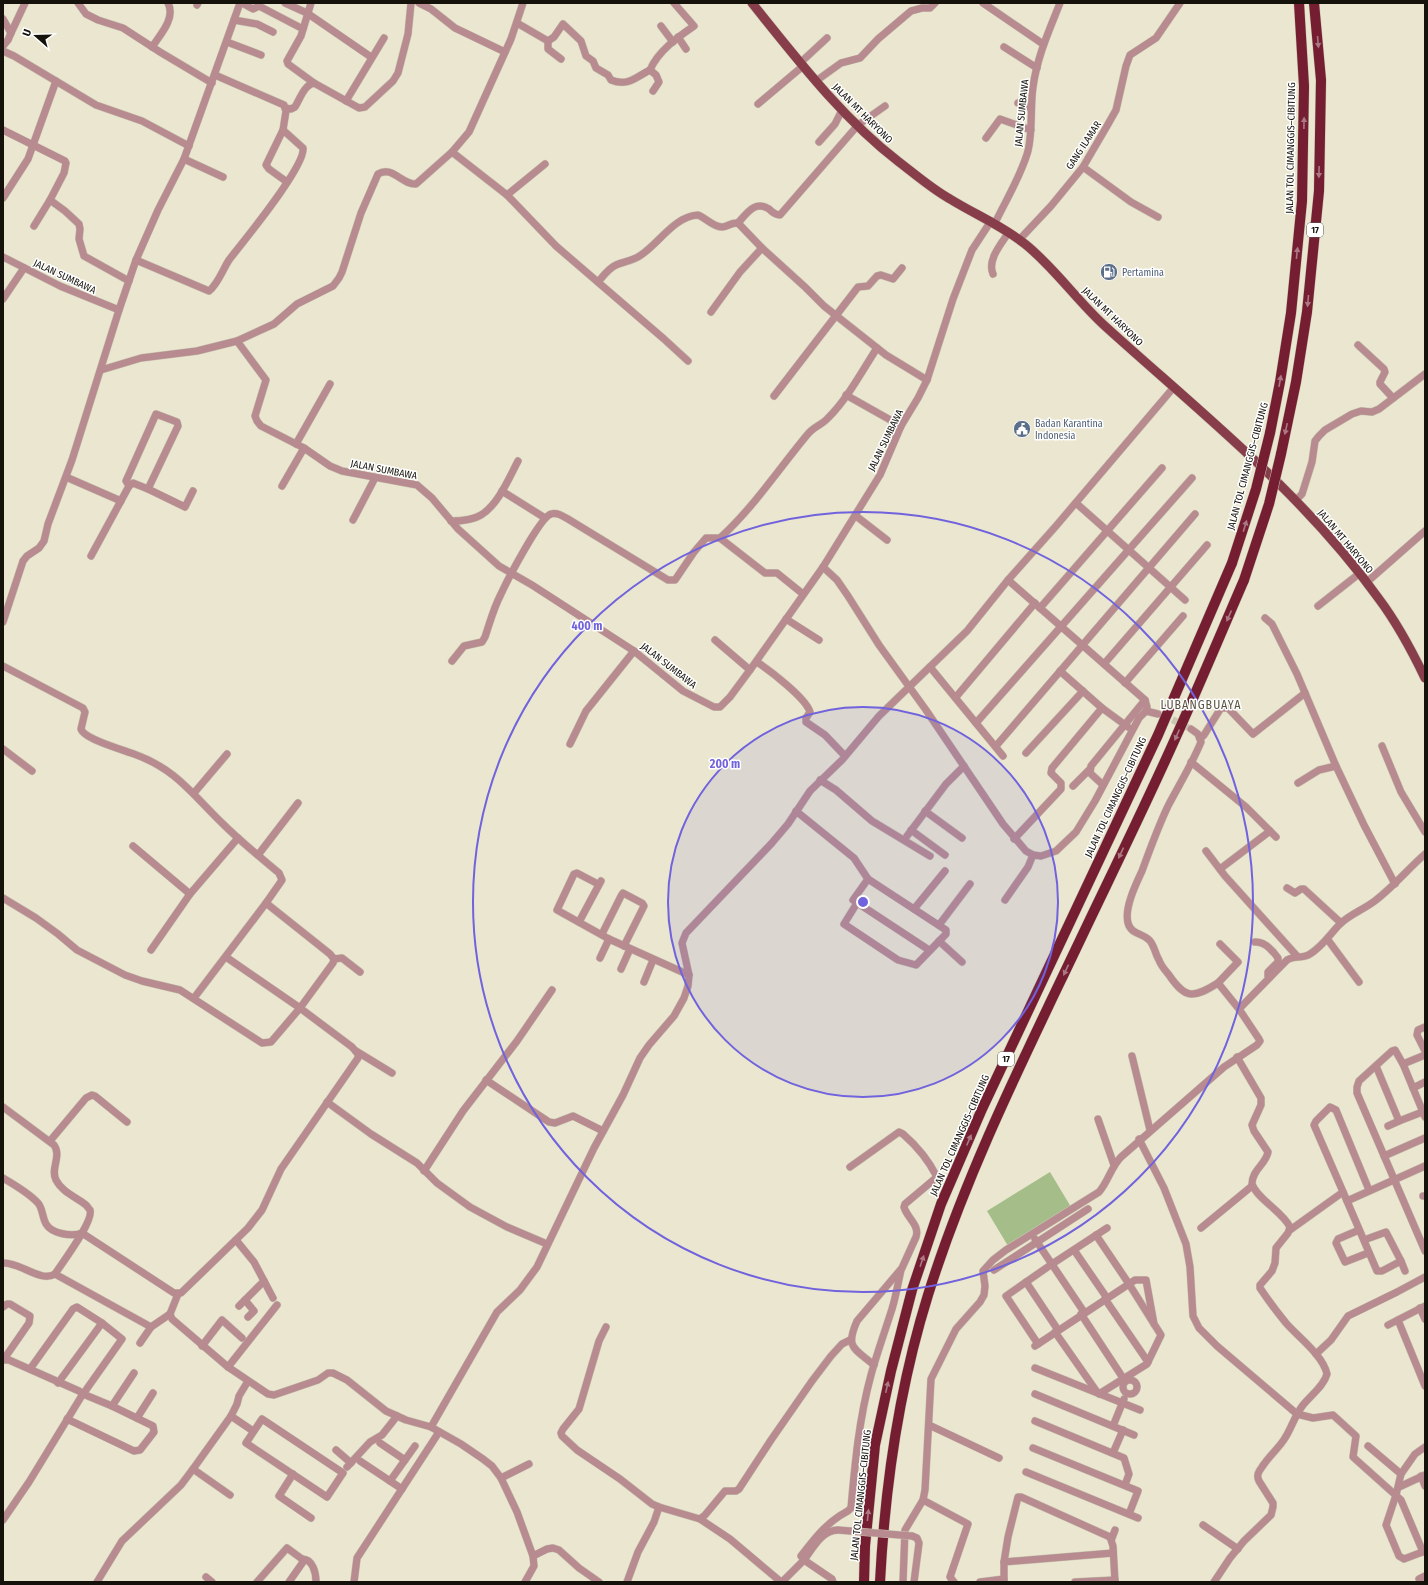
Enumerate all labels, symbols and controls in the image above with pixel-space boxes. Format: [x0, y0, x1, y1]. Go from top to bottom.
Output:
north arrow [16, 16, 56, 56]
text: U [20, 27, 34, 38]
one-way arrow [1314, 36, 1321, 48]
street label: JALAN SUMBAWA [1013, 78, 1032, 147]
street label: JALAN MT HARYONO [830, 81, 895, 146]
street label: JALAN TOL CIMANGGIS–CIBITUNG [1284, 82, 1298, 214]
one-way arrow [1301, 116, 1307, 129]
street label: GANG ILAMAR [1064, 119, 1104, 172]
one-way arrow [1316, 166, 1322, 179]
road number: 17 [1307, 223, 1323, 237]
one-way arrow [1294, 247, 1300, 259]
street label: JALAN SUMBAWA [31, 257, 98, 297]
fuel station icon: Pertamina [1099, 262, 1119, 282]
place label: Pertamina [1122, 267, 1164, 279]
street label: JALAN MT HARYONO [1079, 285, 1145, 349]
one-way arrow [1305, 295, 1312, 307]
one-way arrow [1278, 375, 1284, 388]
street label: JALAN TOL CIMANGGIS–CIBITUNG [1225, 401, 1271, 531]
street label: JALAN SUMBAWA [866, 407, 906, 473]
place label: Badan Karantina Indonesia [1035, 418, 1103, 442]
public building icon: Badan Karantina Indonesia [1012, 419, 1032, 439]
one-way arrow [1283, 423, 1289, 435]
street label: JALAN SUMBAWA [350, 458, 419, 482]
street label: JALAN MT HARYONO [1315, 507, 1376, 576]
one-way arrow [1242, 519, 1248, 531]
one-way arrow [1225, 611, 1231, 623]
text: 400 m [572, 619, 602, 633]
street label: JALAN SUMBAWA [638, 640, 699, 692]
district label: LUBANGBUAYA [1160, 698, 1242, 712]
one-way arrow [1173, 730, 1179, 742]
street label: JALAN TOL CIMANGGIS–CIBITUNG [1083, 735, 1149, 860]
text: 200 m [709, 757, 740, 771]
one-way arrow [1118, 847, 1124, 859]
centre of rings [856, 895, 870, 909]
one-way arrow [1063, 965, 1069, 976]
road number: 17 [998, 1052, 1014, 1066]
street label: JALAN TOL CIMANGGIS–CIBITUNG [928, 1073, 992, 1198]
one-way arrow [966, 1134, 972, 1146]
one-way arrow [919, 1255, 925, 1267]
one-way arrow [885, 1381, 891, 1393]
street label: JALAN TOL CIMANGGIS–CIBITUNG [848, 1429, 874, 1561]
one-way arrow [865, 1509, 871, 1521]

